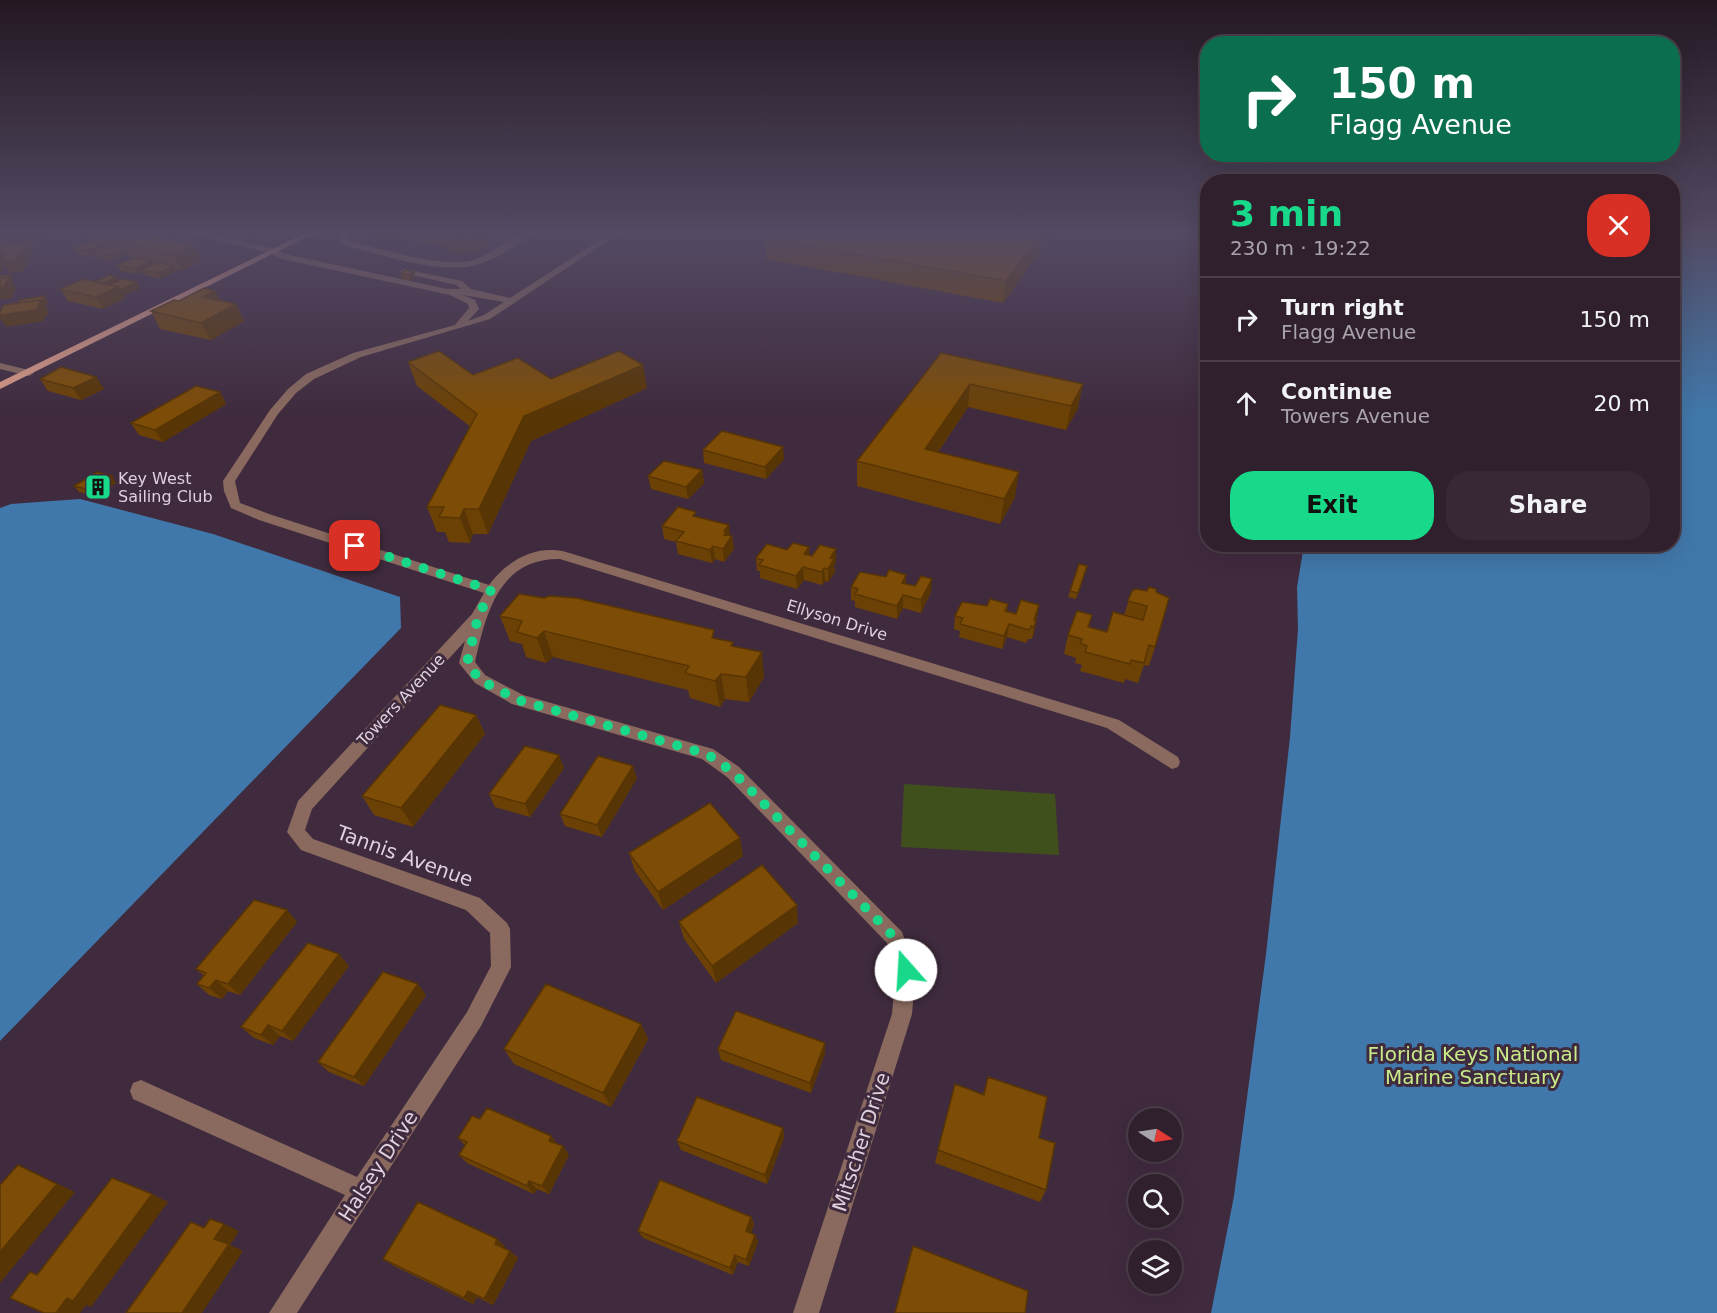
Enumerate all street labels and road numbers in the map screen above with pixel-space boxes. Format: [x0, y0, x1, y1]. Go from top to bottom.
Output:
street label: Ellyson Drive [784, 596, 890, 644]
street label: Towers Avenue [353, 650, 449, 751]
street label: Tannis Avenue [333, 820, 476, 892]
street label: Mitscher Drive [827, 1069, 895, 1215]
street label: Halsey Drive [333, 1106, 423, 1226]

